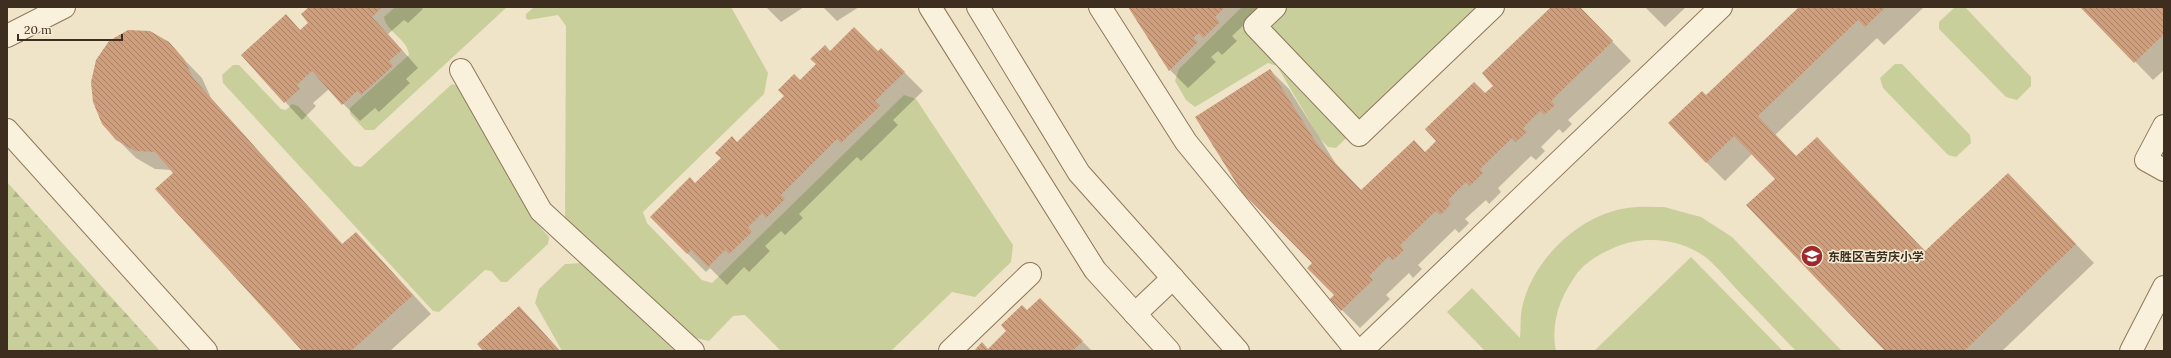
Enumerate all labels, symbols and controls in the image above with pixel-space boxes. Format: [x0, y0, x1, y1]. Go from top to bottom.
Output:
scale bar [18, 16, 122, 42]
text: 20 m [24, 22, 52, 37]
school or university icon: 东胜区吉劳庆小学 [1799, 243, 1825, 269]
place label: 东胜区吉劳庆小学 [1828, 249, 1924, 264]

